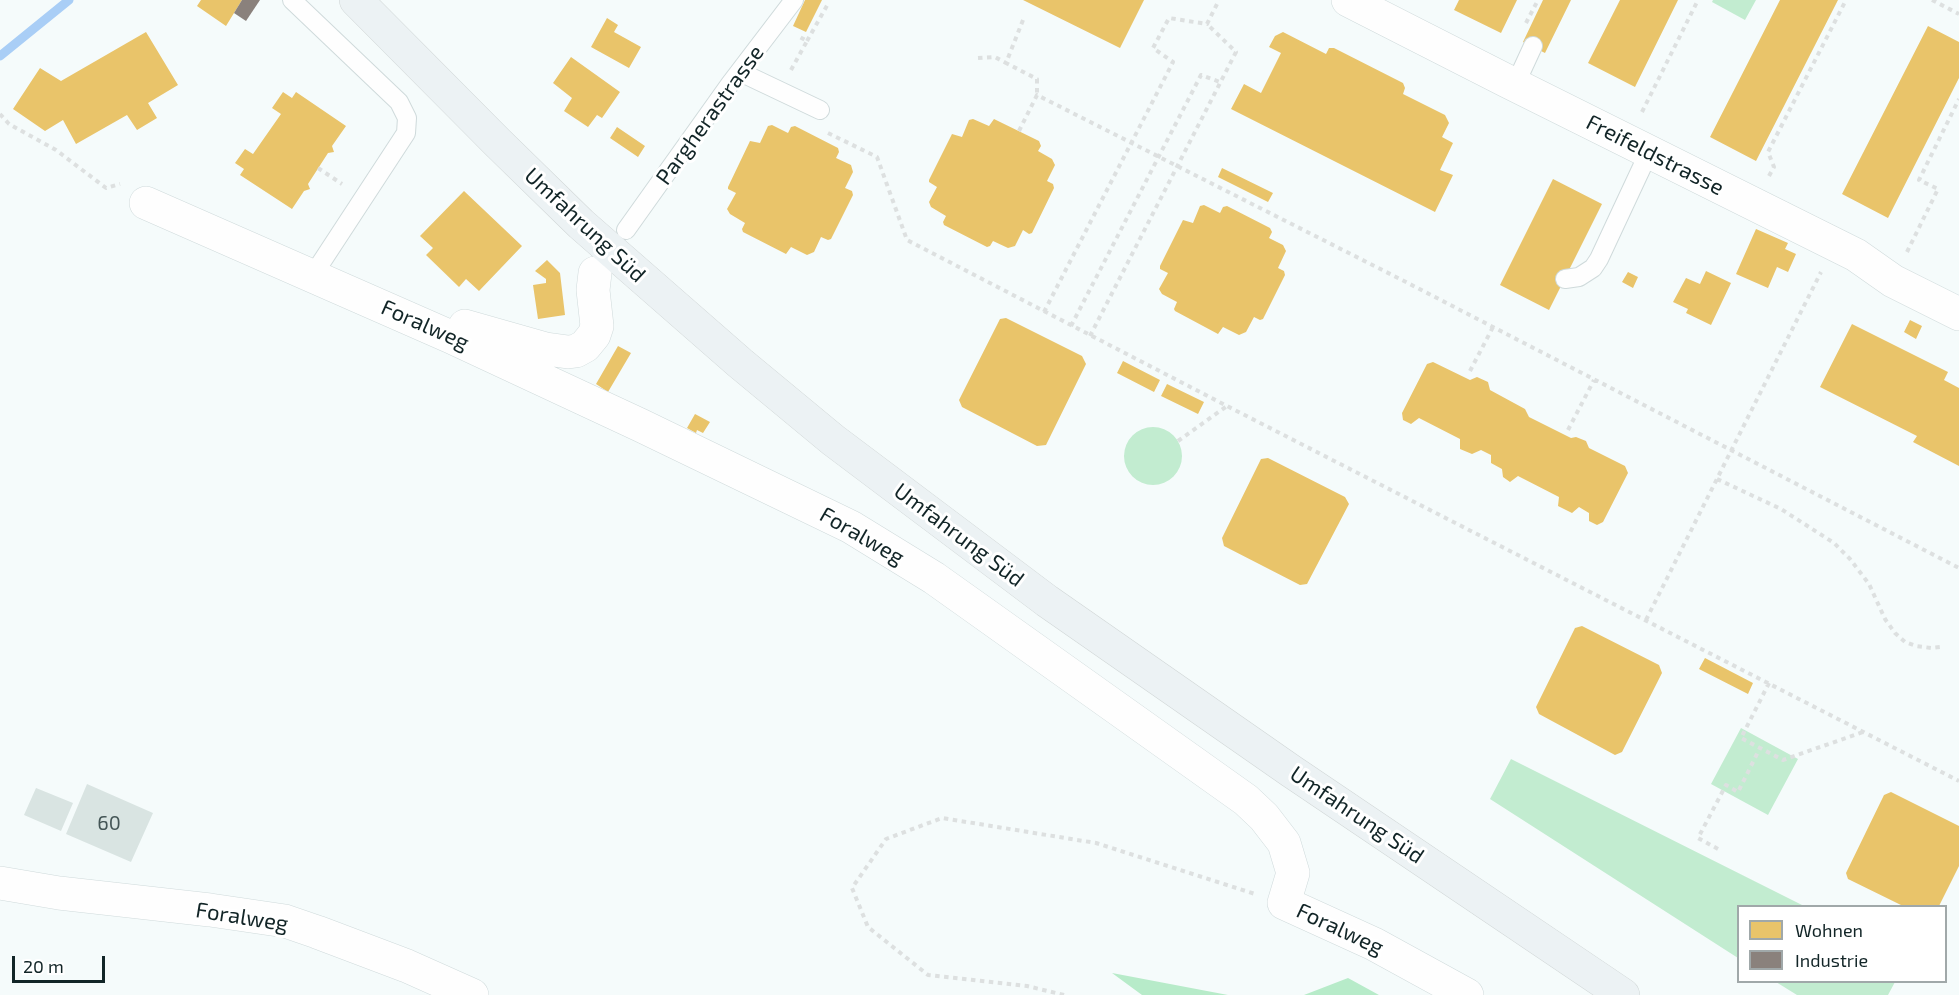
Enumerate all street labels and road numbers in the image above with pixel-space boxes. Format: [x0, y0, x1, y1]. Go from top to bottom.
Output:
street label: Pargherastrasse [651, 40, 769, 190]
street label: Freifeldstrasse [1582, 109, 1728, 201]
street label: Umfahrung Süd [519, 162, 651, 288]
street label: Foralweg [377, 294, 473, 356]
street label: Umfahrung Süd [889, 478, 1029, 592]
street label: Foralweg [815, 501, 909, 571]
street label: Umfahrung Süd [1285, 760, 1429, 870]
street label: Foralweg [194, 897, 290, 937]
street label: Foralweg [1292, 897, 1388, 961]

